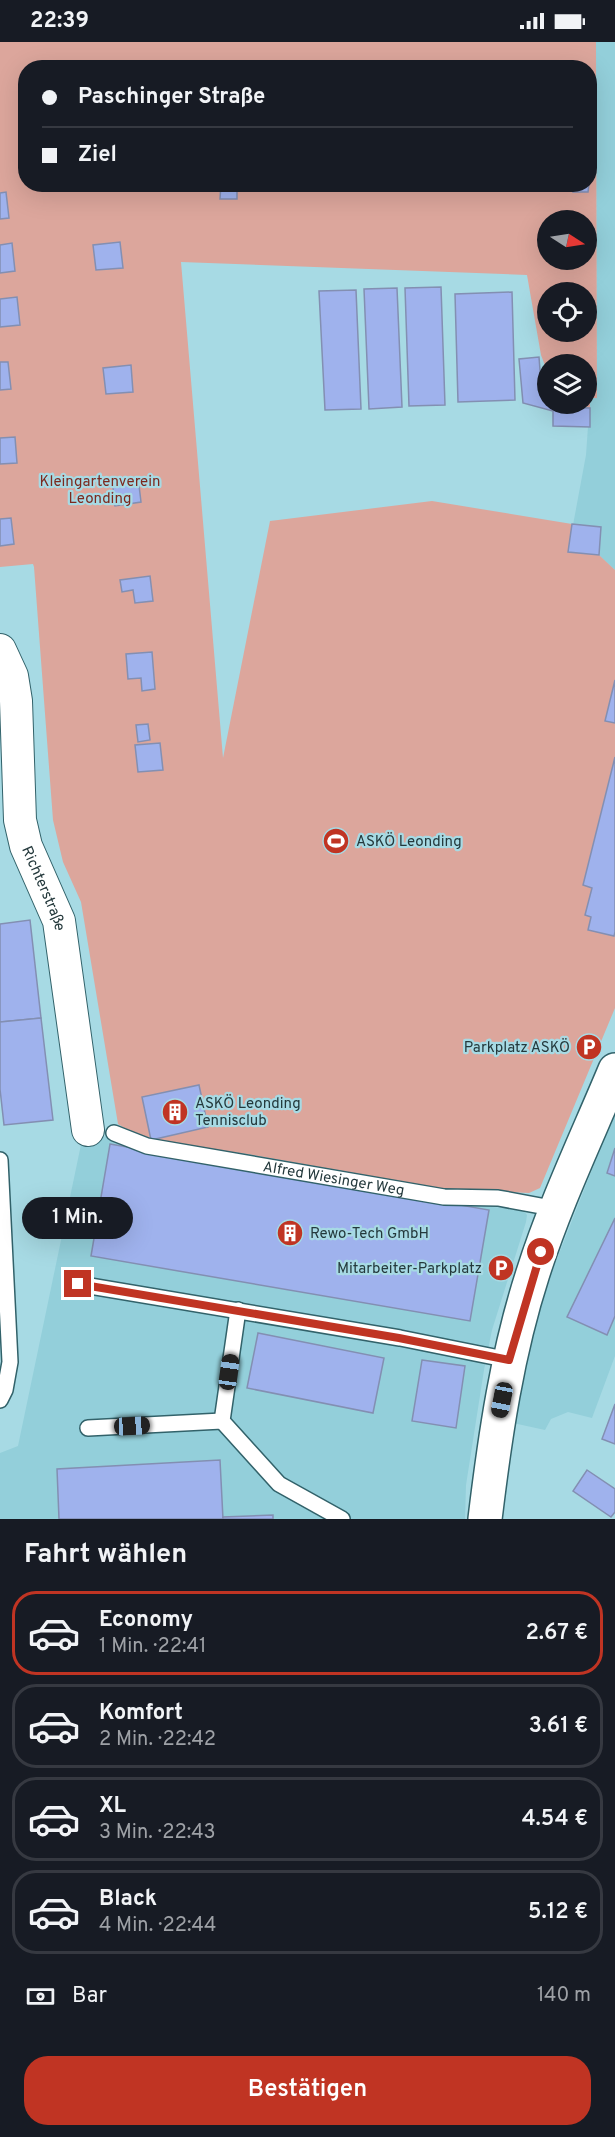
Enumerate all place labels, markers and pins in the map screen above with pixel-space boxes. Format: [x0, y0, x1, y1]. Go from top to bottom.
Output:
sports icon: ASKÖ Leonding [321, 826, 351, 856]
place label: ASKÖ Leonding [356, 832, 462, 852]
parking icon: Parkplatz ASKÖ [574, 1032, 604, 1062]
place label: Parkplatz ASKÖ [464, 1038, 570, 1058]
place label: ASKÖ Leonding Tennisclub [195, 1094, 301, 1131]
building icon: ASKÖ Leonding Tennisclub [160, 1097, 190, 1127]
building icon: Rewo-Tech GmbH [275, 1218, 305, 1248]
place label: Rewo-Tech GmbH [310, 1225, 429, 1244]
parking icon: Mitarbeiter-Parkplatz [486, 1253, 516, 1283]
place label: Mitarbeiter-Parkplatz [337, 1260, 482, 1279]

